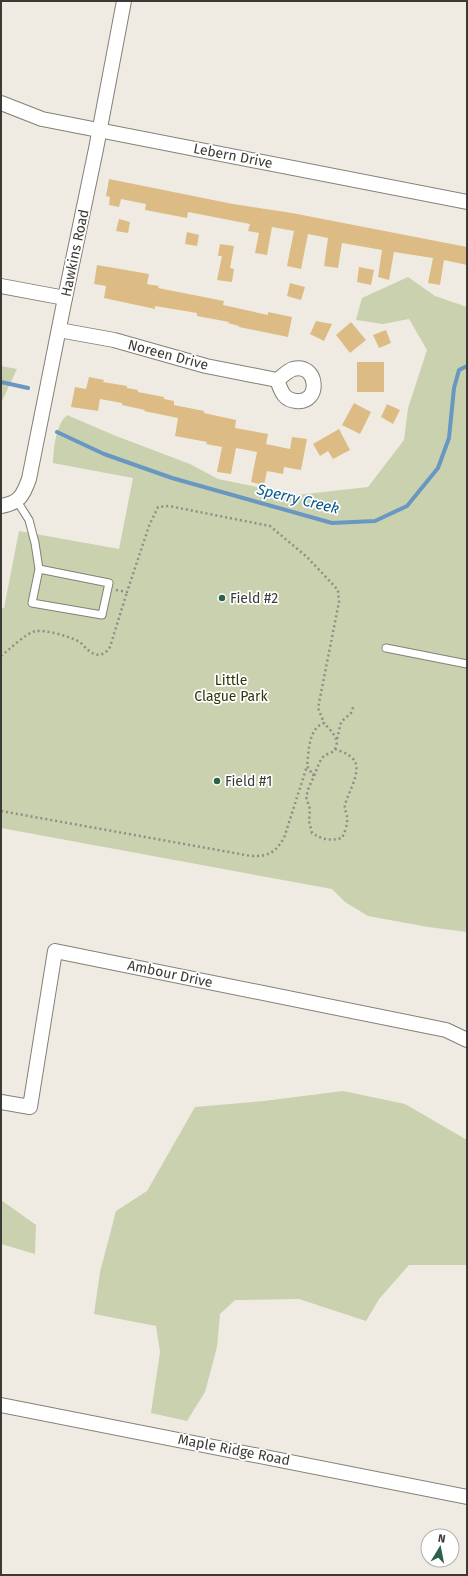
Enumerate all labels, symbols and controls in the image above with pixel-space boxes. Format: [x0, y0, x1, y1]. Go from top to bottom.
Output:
street label: Lebern Drive [192, 140, 274, 172]
street label: Hawkins Road [57, 208, 93, 298]
street label: Noreen Drive [126, 336, 210, 374]
water label: Sperry Creek [254, 480, 341, 518]
place label: Field #2 [230, 590, 278, 607]
marker: Field #2 [217, 593, 227, 603]
park label: Little Clague Park [194, 672, 269, 705]
place label: Field #1 [225, 773, 272, 790]
marker: Field #1 [212, 776, 222, 786]
street label: Ambour Drive [126, 957, 214, 991]
street label: Maple Ridge Road [177, 1431, 291, 1469]
north arrow [420, 1528, 460, 1568]
text: N [437, 1532, 446, 1546]

